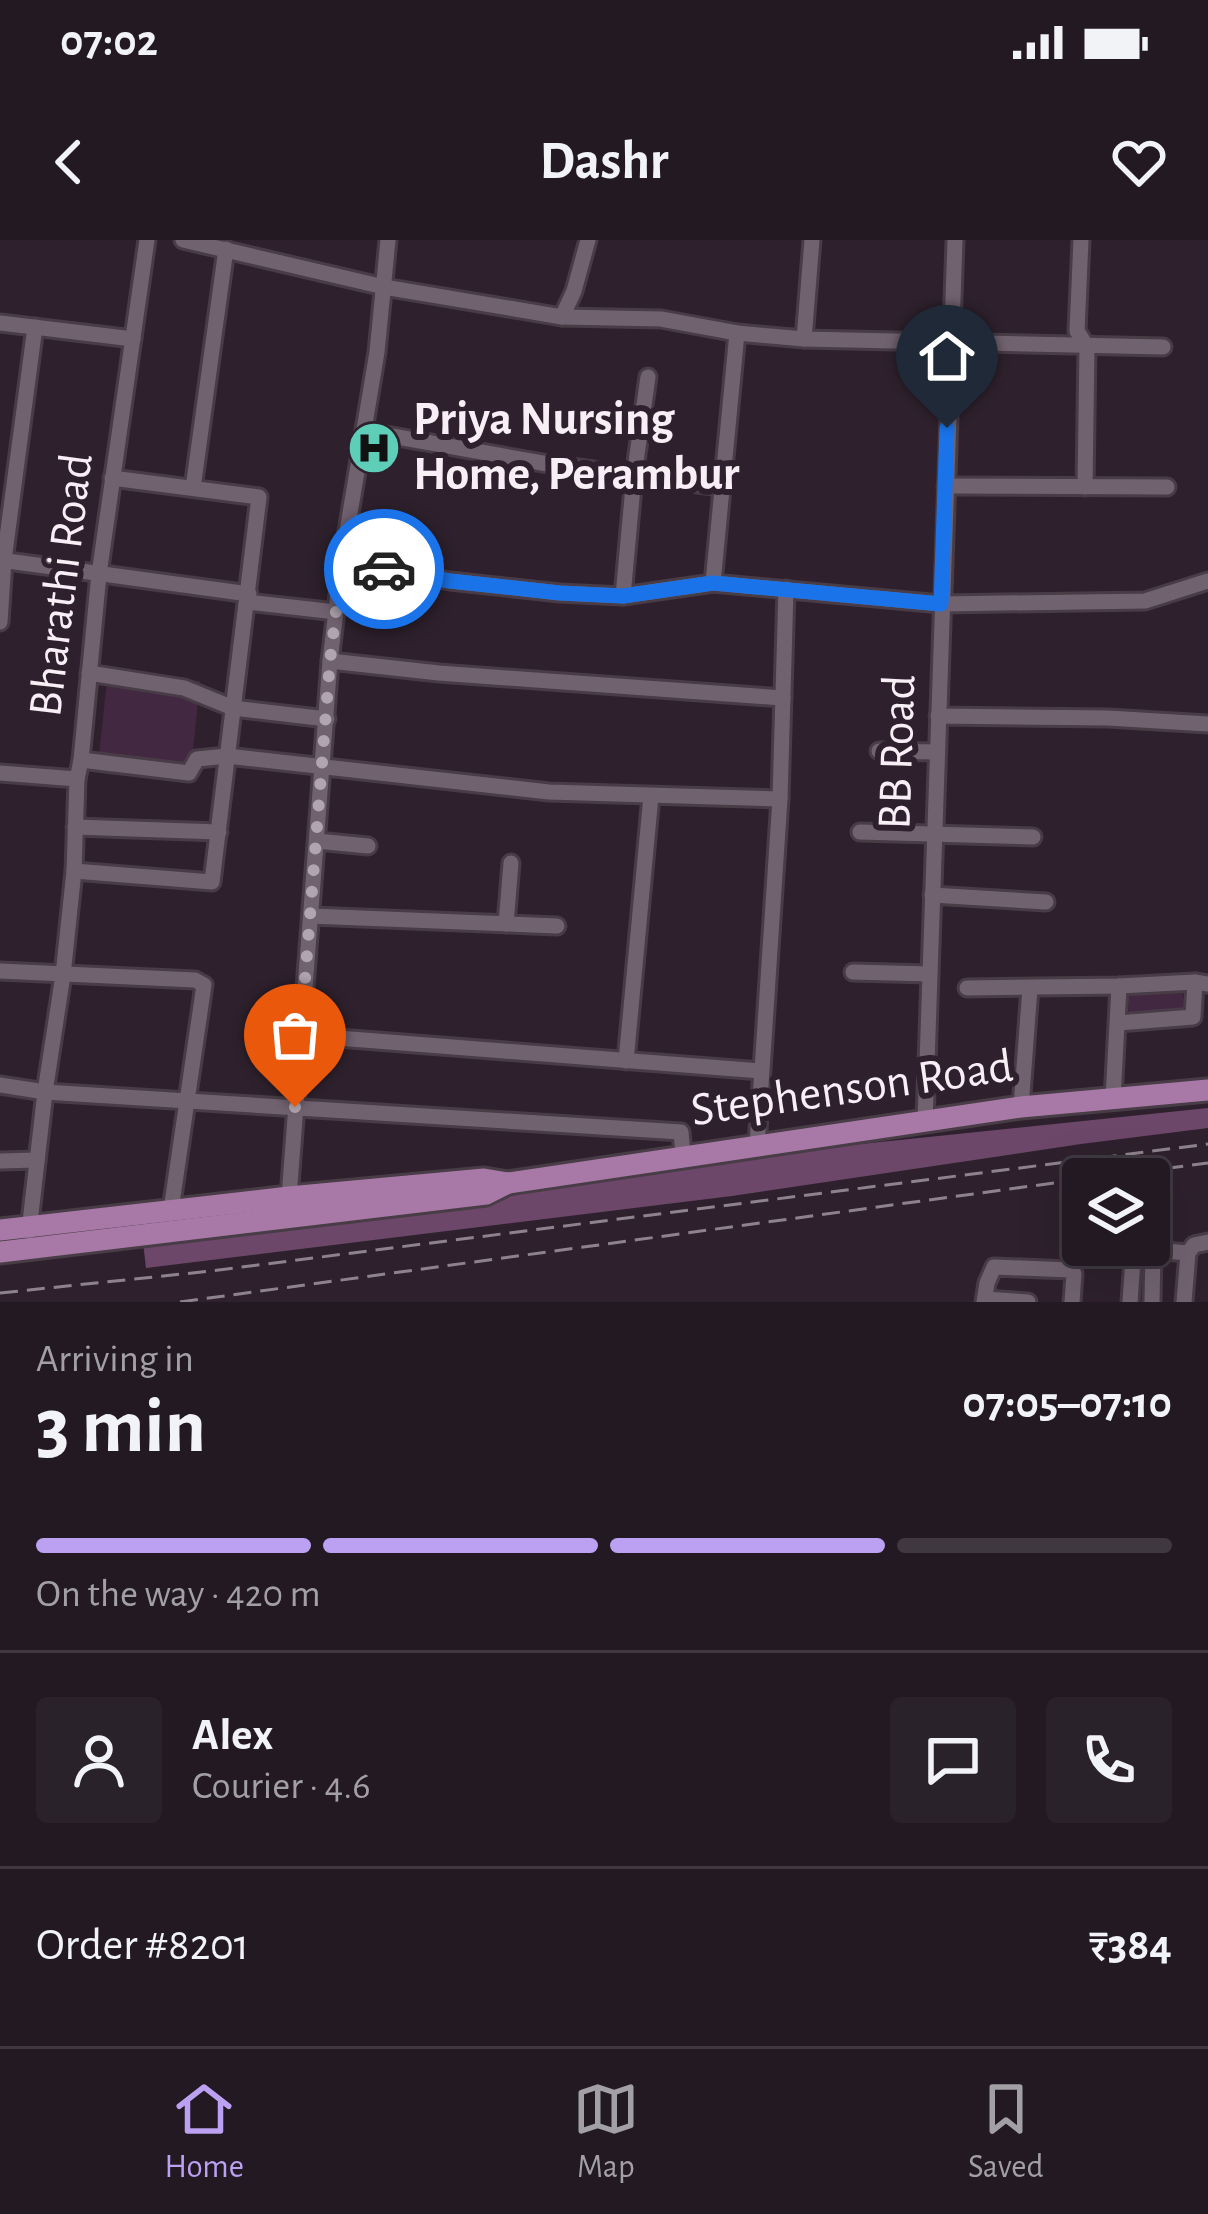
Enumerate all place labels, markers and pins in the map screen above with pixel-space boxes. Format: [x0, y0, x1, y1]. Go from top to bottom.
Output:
pin [896, 305, 998, 428]
place label: Priya Nursing Home, Perambur [413, 396, 740, 499]
hospital icon: Priya Nursing Home, Perambur [346, 420, 402, 476]
pin [244, 984, 346, 1107]

